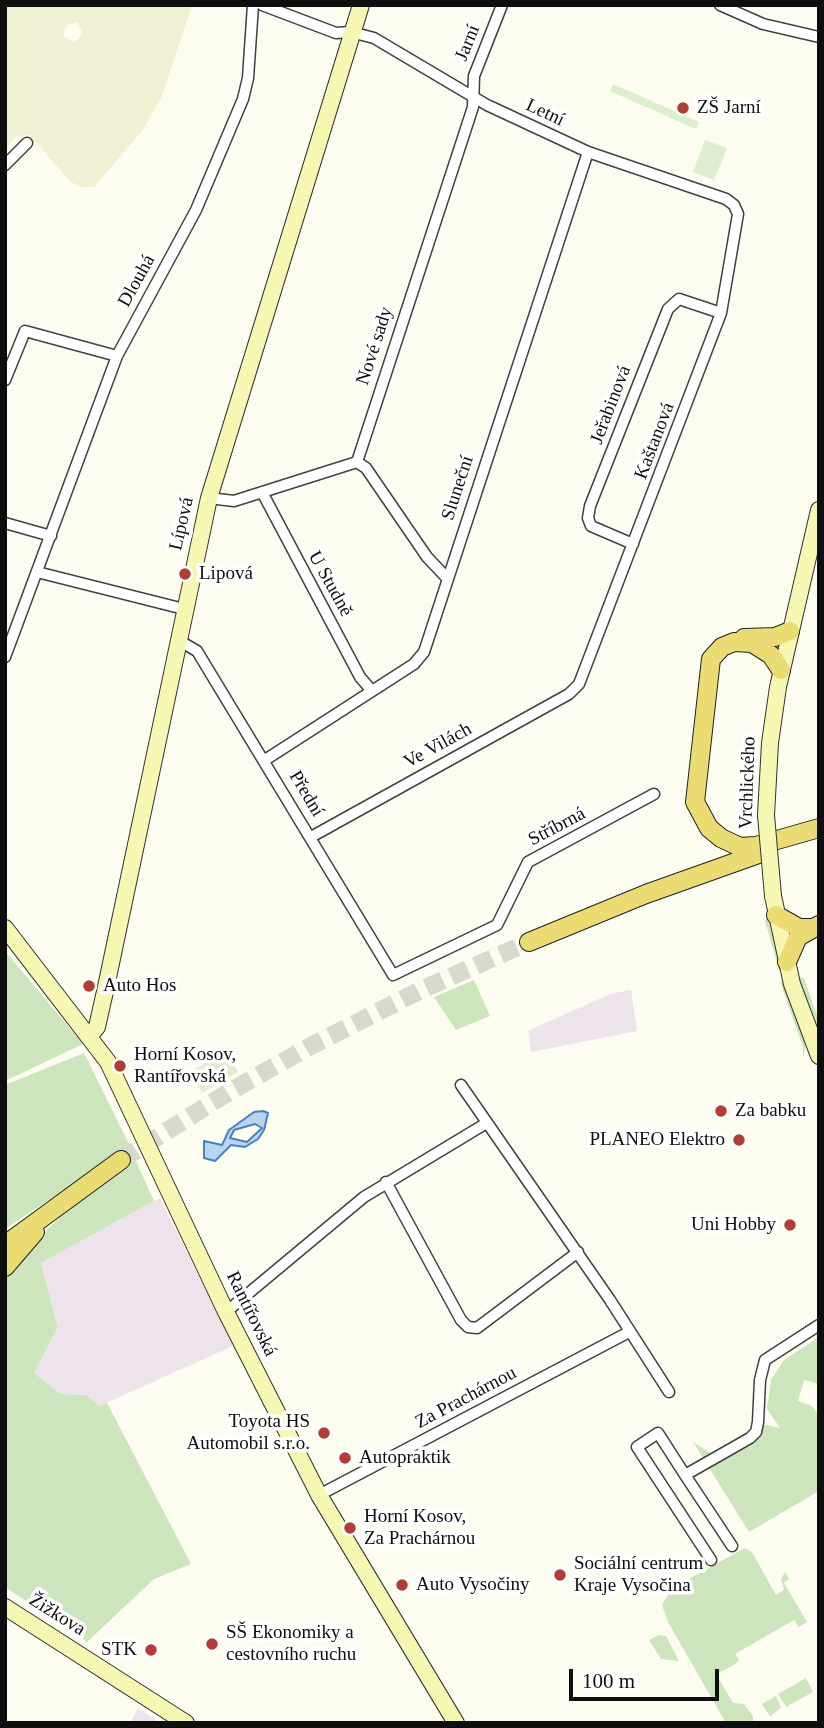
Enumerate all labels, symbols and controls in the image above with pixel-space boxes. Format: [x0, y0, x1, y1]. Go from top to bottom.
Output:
street label: Jarní [451, 22, 485, 64]
street label: Letní [522, 94, 568, 132]
place label: ZŠ Jarní [697, 97, 761, 119]
marker: ZŠ Jarní [675, 100, 691, 116]
street label: Dlouhá [113, 251, 161, 311]
street label: Nové sady [352, 304, 398, 388]
street label: Jeřabinová [586, 362, 636, 448]
street label: Kaštanová [630, 399, 680, 483]
street label: Sluneční [437, 453, 479, 523]
street label: Lípová [165, 495, 199, 553]
street label: U Studně [303, 547, 357, 621]
place label: Lipová [199, 563, 253, 585]
marker: Lipová [177, 566, 193, 582]
street label: Ve Vilách [400, 718, 476, 774]
street label: Vrchlického [735, 736, 761, 830]
street label: Přední [283, 767, 329, 821]
street label: Stříbrná [525, 803, 589, 851]
place label: Auto Hos [103, 975, 176, 997]
marker: Auto Hos [81, 978, 97, 994]
place label: Horní Kosov, Rantířovská [134, 1044, 236, 1088]
marker: Horní Kosov, Rantířovská [112, 1058, 128, 1074]
place label: Za babku [735, 1100, 806, 1122]
marker: Za babku [713, 1103, 729, 1119]
place label: PLANEO Elektro [589, 1129, 725, 1151]
marker: PLANEO Elektro [731, 1132, 747, 1148]
place label: Uni Hobby [691, 1214, 776, 1236]
marker: Uni Hobby [782, 1217, 798, 1233]
street label: Rantířovská [221, 1268, 281, 1360]
street label: Za Prachárnou [412, 1362, 520, 1434]
place label: Toyota HS Automobil s.r.o. [186, 1411, 310, 1455]
marker: Toyota HS Automobil s.r.o. [316, 1425, 332, 1441]
place label: Autopraktik [359, 1447, 451, 1469]
marker: Autopraktik [337, 1450, 353, 1466]
place label: Horní Kosov, Za Prachárnou [364, 1506, 475, 1550]
marker: Horní Kosov, Za Prachárnou [342, 1520, 358, 1536]
place label: Sociální centrum Kraje Vysočina [574, 1553, 703, 1597]
marker: Sociální centrum Kraje Vysočina [552, 1567, 568, 1583]
place label: Auto Vysočiny [416, 1574, 529, 1596]
marker: Auto Vysočiny [394, 1577, 410, 1593]
street label: Žižkova [25, 1589, 89, 1641]
place label: SŠ Ekonomiky a cestovního ruchu [226, 1622, 356, 1666]
marker: SŠ Ekonomiky a cestovního ruchu [204, 1636, 220, 1652]
place label: STK [101, 1639, 137, 1661]
marker: STK [143, 1642, 159, 1658]
scale bar [572, 1654, 722, 1698]
text: 100 m [582, 1669, 635, 1693]

